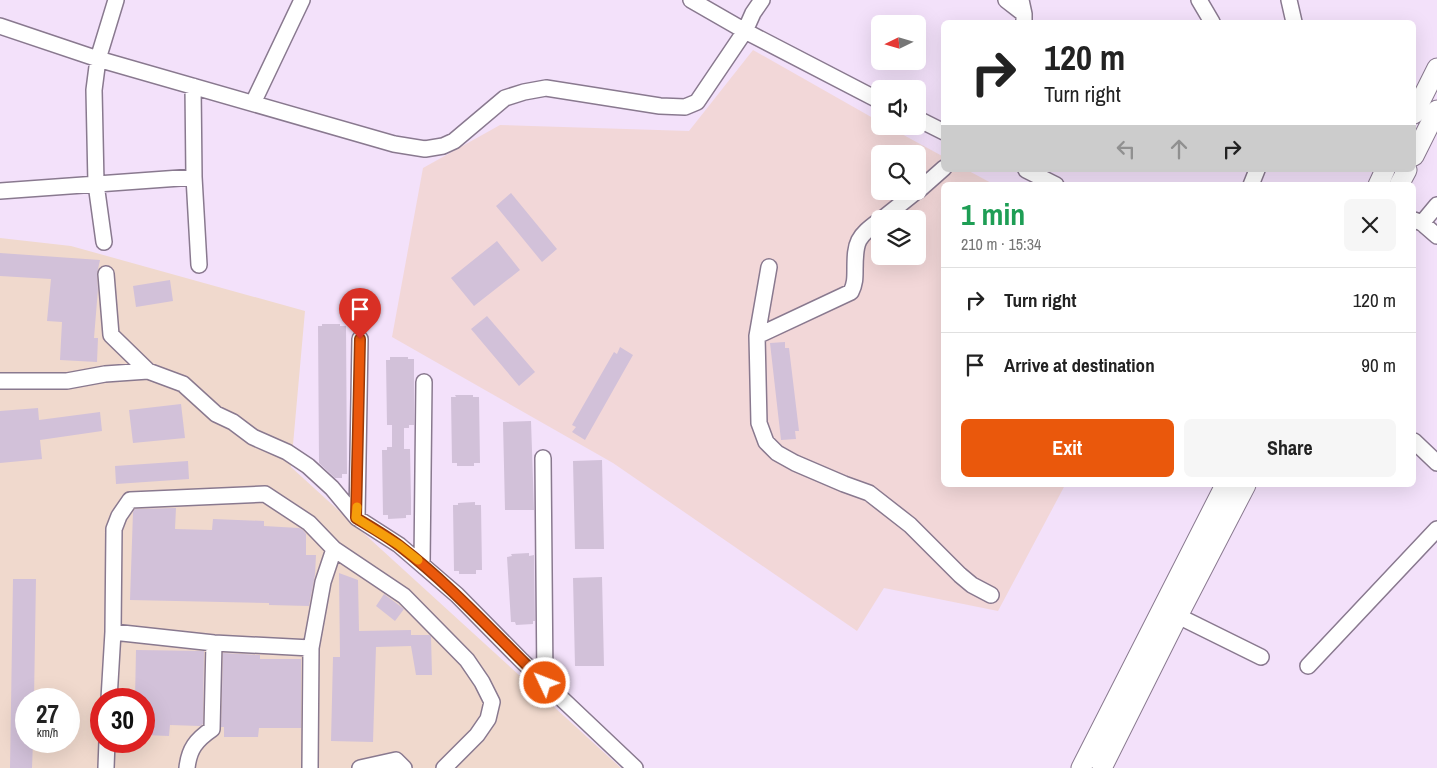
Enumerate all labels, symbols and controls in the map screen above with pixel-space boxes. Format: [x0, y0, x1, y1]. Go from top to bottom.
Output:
north arrow [871, 15, 926, 70]
map controls [871, 15, 926, 265]
text: 120 m [1044, 34, 1125, 81]
icon: right [961, 40, 1026, 105]
text: Turn right [1044, 79, 1121, 109]
button: sound [871, 80, 926, 135]
icon: left [1112, 135, 1140, 163]
icon: ahead [1165, 135, 1193, 163]
icon: right [1218, 135, 1246, 163]
button: search [871, 145, 926, 200]
text: 1 min [961, 194, 1025, 234]
button: close [1344, 199, 1396, 251]
button: layers [871, 210, 926, 265]
text: 210 m · 15:34 [961, 233, 1041, 255]
icon: right [961, 286, 989, 314]
text: Turn right [1004, 287, 1076, 313]
text: 120 m [1353, 287, 1396, 313]
pin [339, 288, 381, 339]
icon: arrive [346, 295, 374, 323]
icon: arrive [961, 351, 989, 379]
text: Arrive at destination [1004, 352, 1155, 378]
text: 90 m [1361, 352, 1396, 378]
button: Exit [961, 419, 1174, 477]
button: Share [1184, 419, 1396, 477]
position arrow [518, 656, 570, 708]
speed limit sign: 30 [90, 688, 155, 753]
text: 27 [36, 697, 59, 731]
text: km/h [37, 725, 58, 741]

